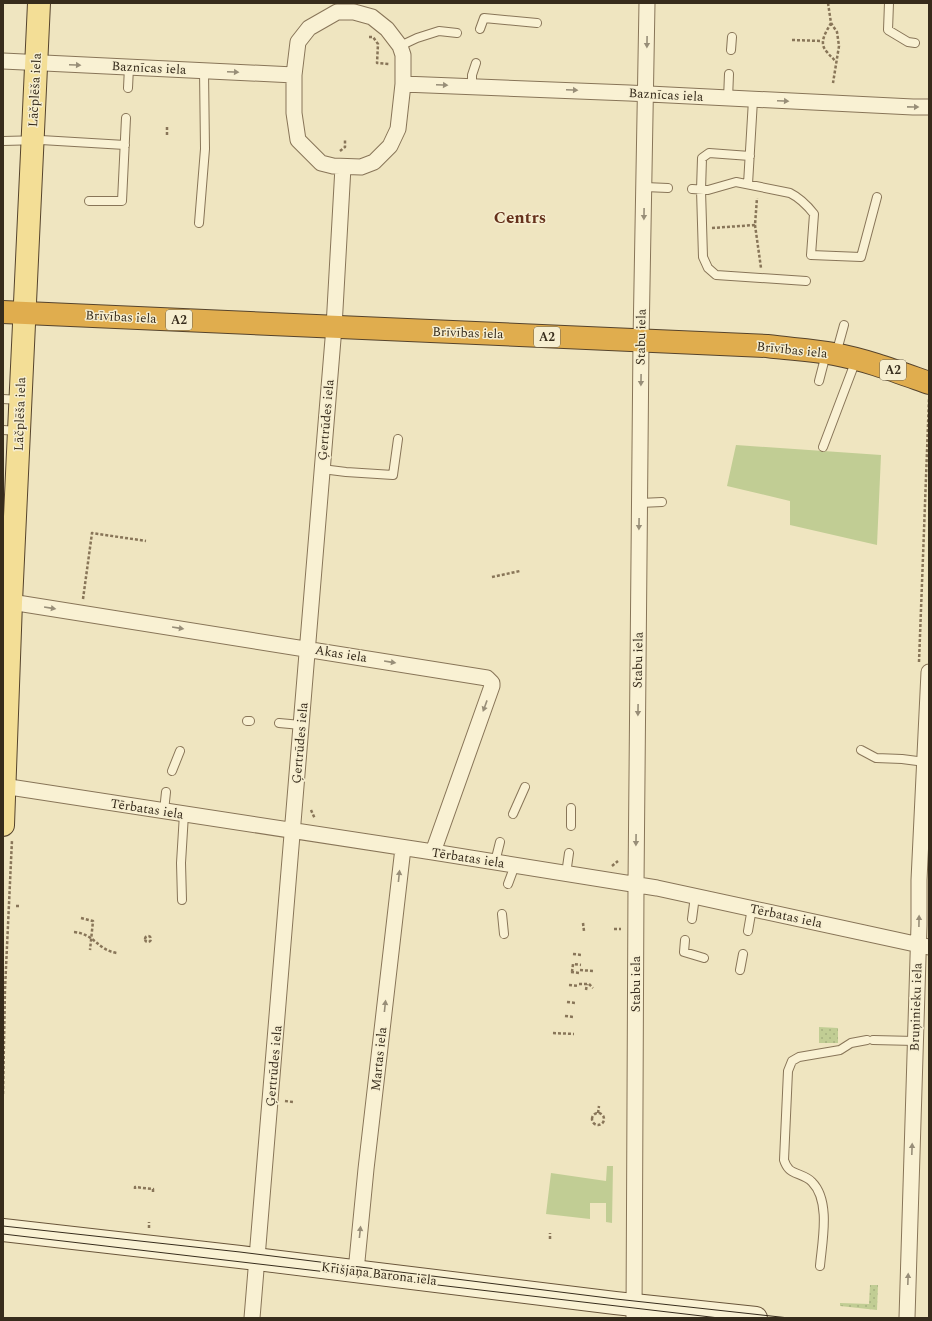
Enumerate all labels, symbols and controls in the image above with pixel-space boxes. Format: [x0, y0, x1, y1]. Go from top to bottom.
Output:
one-way arrow [644, 36, 650, 49]
street label: Lāčplēša iela [23, 52, 47, 128]
street label: Baznīcas iela [111, 56, 187, 80]
one-way arrow [69, 61, 81, 68]
one-way arrow [227, 69, 240, 75]
one-way arrow [436, 82, 448, 89]
street label: Baznīcas iela [628, 83, 704, 107]
one-way arrow [566, 87, 578, 94]
one-way arrow [777, 98, 789, 105]
one-way arrow [907, 104, 920, 110]
district label: Centrs [494, 205, 546, 231]
one-way arrow [641, 208, 647, 221]
street label: Brīvības iela [85, 305, 158, 329]
street label: Stabu iela [631, 308, 652, 365]
road number: A2 [166, 310, 192, 330]
street label: Brīvības iela [432, 322, 505, 344]
road number: A2 [534, 327, 560, 347]
street label: Brīvības iela [756, 336, 829, 364]
road number: A2 [880, 360, 906, 380]
one-way arrow [638, 374, 644, 387]
street label: Lāčplēša iela [9, 376, 31, 451]
street label: Ģertrūdes iela [312, 378, 340, 462]
one-way arrow [636, 518, 642, 531]
one-way arrow [44, 605, 56, 611]
one-way arrow [172, 625, 184, 631]
street label: Stabu iela [628, 631, 649, 688]
street label: Akas iela [314, 640, 369, 668]
one-way arrow [384, 659, 396, 665]
one-way arrow [482, 700, 488, 712]
street label: Ģertrūdes iela [286, 701, 314, 785]
one-way arrow [634, 704, 641, 716]
street label: Tērbatas iela [109, 793, 186, 825]
one-way arrow [633, 834, 639, 847]
street label: Tērbatas iela [430, 842, 507, 874]
one-way arrow [396, 870, 403, 882]
street label: Tērbatas iela [748, 899, 825, 934]
one-way arrow [916, 914, 922, 927]
street label: Stabu iela [626, 955, 646, 1012]
street label: Bruņinieku iela [904, 962, 928, 1052]
one-way arrow [382, 1000, 388, 1012]
street label: Ģertrūdes iela [260, 1024, 288, 1108]
street label: Martas iela [366, 1025, 392, 1092]
one-way arrow [909, 1142, 915, 1155]
one-way arrow [357, 1226, 363, 1238]
street label: Krišjāņa Barona iela [320, 1257, 439, 1291]
one-way arrow [905, 1272, 911, 1285]

